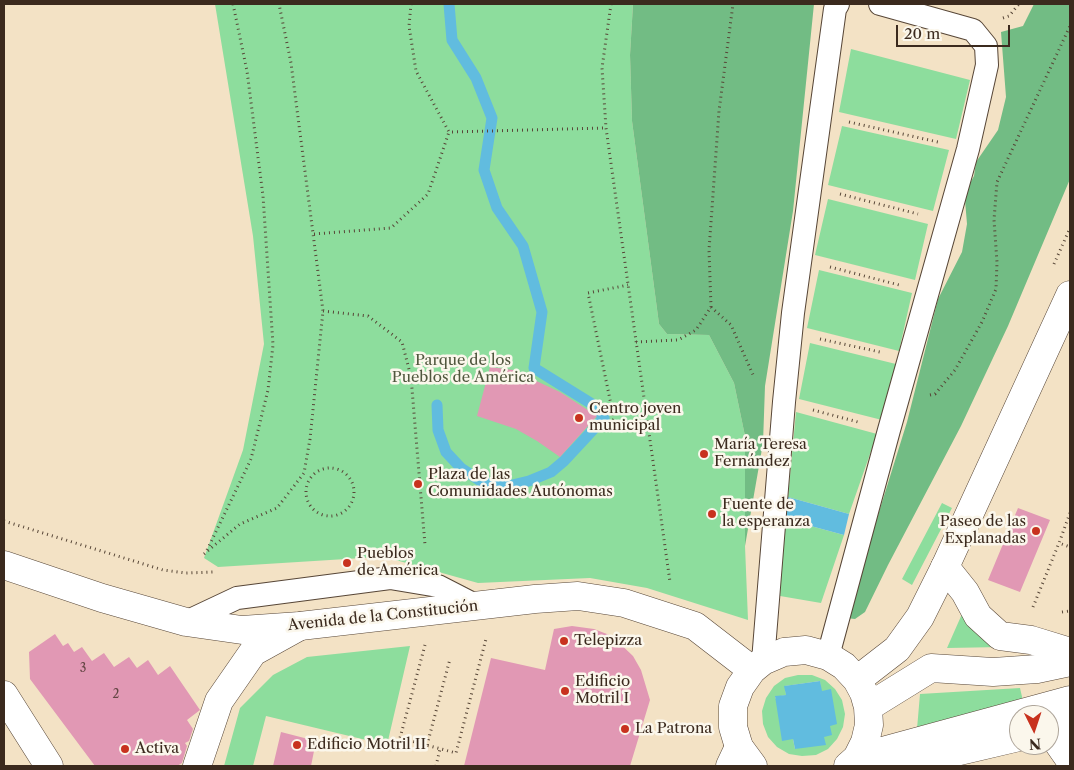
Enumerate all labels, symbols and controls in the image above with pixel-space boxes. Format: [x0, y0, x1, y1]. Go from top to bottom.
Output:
scale bar [899, 15, 1013, 47]
text: 20 m [904, 24, 940, 43]
park label: Parque de los Pueblos de América [392, 352, 534, 387]
place label: Centro joven municipal [589, 400, 681, 435]
marker: Centro joven municipal [573, 412, 585, 424]
place label: María Teresa Fernández [714, 436, 807, 471]
marker: María Teresa Fernández [698, 448, 710, 460]
place label: Plaza de las Comunidades Autónomas [428, 466, 613, 501]
marker: Plaza de las Comunidades Autónomas [412, 478, 424, 490]
place label: Fuente de la esperanza [722, 496, 810, 531]
marker: Fuente de la esperanza [706, 508, 718, 520]
place label: Paseo de las Explanadas [940, 513, 1026, 548]
marker: Paseo de las Explanadas [1030, 525, 1042, 537]
place label: Pueblos de América [357, 545, 439, 580]
marker: Pueblos de América [341, 557, 353, 569]
street label: Avenida de la Constitución [287, 597, 479, 635]
place label: Telepizza [574, 632, 642, 650]
marker: Telepizza [558, 635, 570, 647]
house number: 3 [80, 662, 86, 676]
place label: Edificio Motril I [575, 673, 630, 708]
marker: Edificio Motril I [559, 685, 571, 697]
house number: 2 [113, 688, 119, 702]
north arrow [1009, 705, 1059, 755]
place label: La Patrona [635, 720, 712, 738]
marker: La Patrona [619, 723, 631, 735]
text: N [1028, 735, 1042, 753]
place label: Edificio Motril II [307, 736, 426, 754]
marker: Edificio Motril II [291, 739, 303, 751]
place label: Activa [135, 740, 179, 758]
marker: Activa [119, 743, 131, 755]

